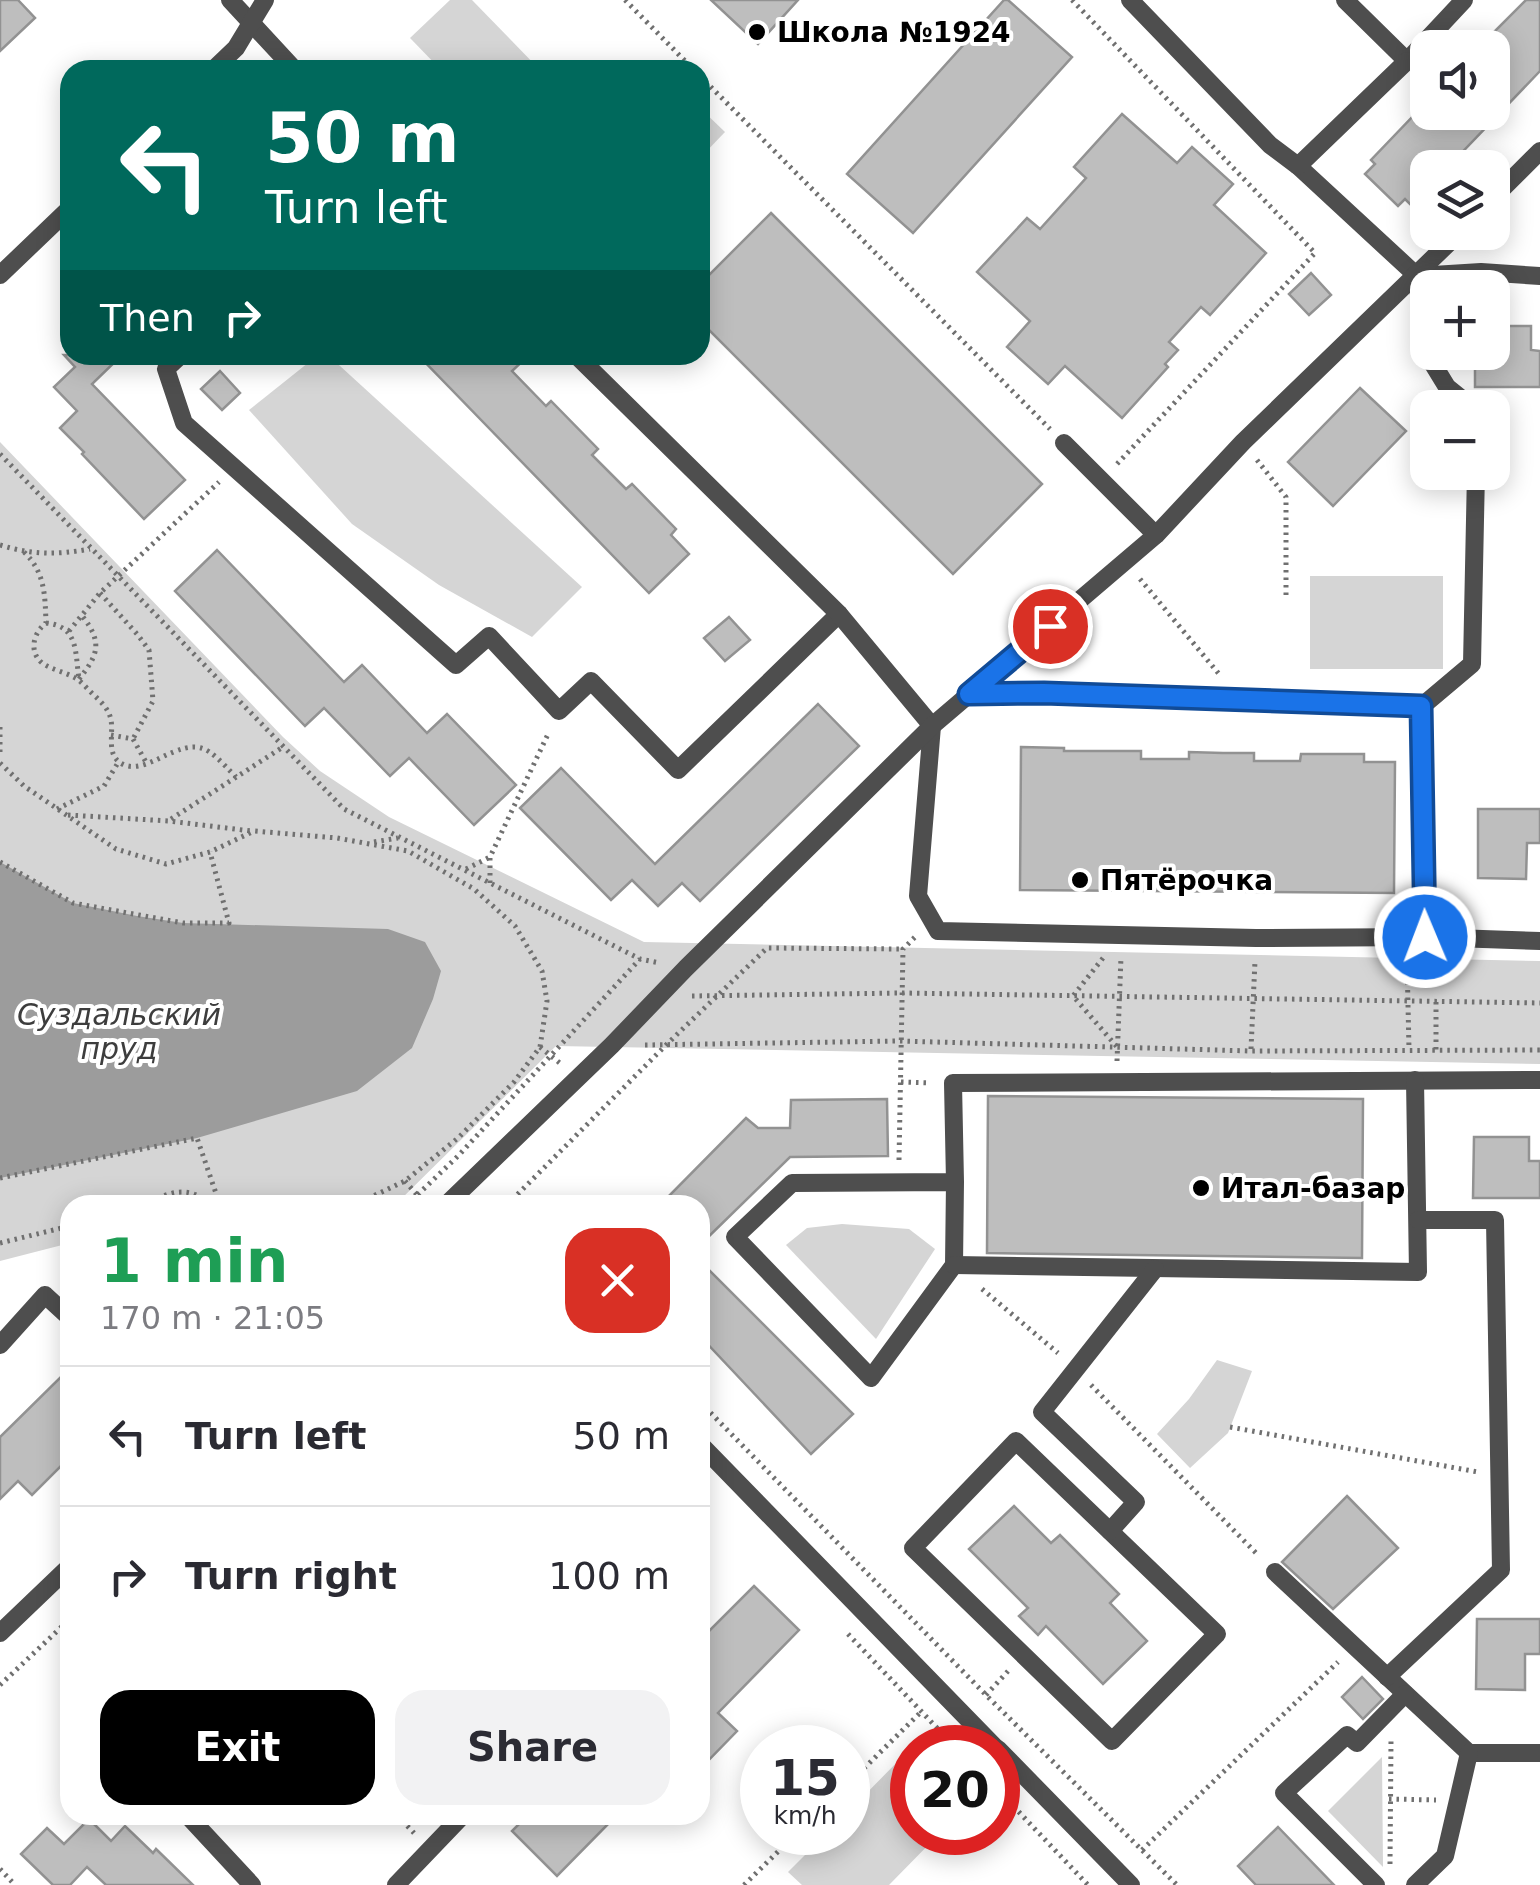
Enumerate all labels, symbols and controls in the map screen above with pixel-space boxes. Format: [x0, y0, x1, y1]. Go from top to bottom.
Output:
place label: Школа №1924 [777, 16, 1011, 49]
marker: Школа №1924 [746, 21, 768, 43]
map controls [1410, 30, 1510, 490]
button: sound [1410, 30, 1510, 130]
text: 50 m [265, 97, 460, 179]
icon: left [100, 100, 230, 230]
button: layers [1410, 150, 1510, 250]
text: Turn left [265, 181, 448, 234]
button: + [1410, 270, 1510, 370]
icon: right [215, 290, 270, 345]
text: Then [100, 296, 195, 340]
button: − [1410, 390, 1510, 490]
pin [1008, 584, 1093, 669]
icon: arrive [1023, 599, 1078, 654]
place label: Пятёрочка [1100, 864, 1273, 897]
marker: Пятёрочка [1069, 869, 1091, 891]
position arrow [1373, 885, 1477, 989]
water label: Суздальский пруд [17, 997, 221, 1066]
place label: Итал-базар [1221, 1172, 1405, 1205]
marker: Итал-базар [1190, 1177, 1212, 1199]
text: 1 min [100, 1226, 288, 1296]
button: close [565, 1228, 670, 1333]
text: 170 m · 21:05 [100, 1299, 325, 1337]
icon: left [100, 1409, 155, 1464]
text: Turn left [185, 1414, 366, 1458]
text: 50 m [573, 1414, 670, 1458]
icon: right [100, 1549, 155, 1604]
text: Turn right [185, 1554, 397, 1598]
text: 100 m [548, 1554, 670, 1598]
button: Exit [100, 1690, 375, 1805]
button: Share [395, 1690, 670, 1805]
speed limit sign: 20 [890, 1725, 1020, 1855]
text: 15 [770, 1749, 840, 1807]
text: km/h [773, 1801, 837, 1830]

